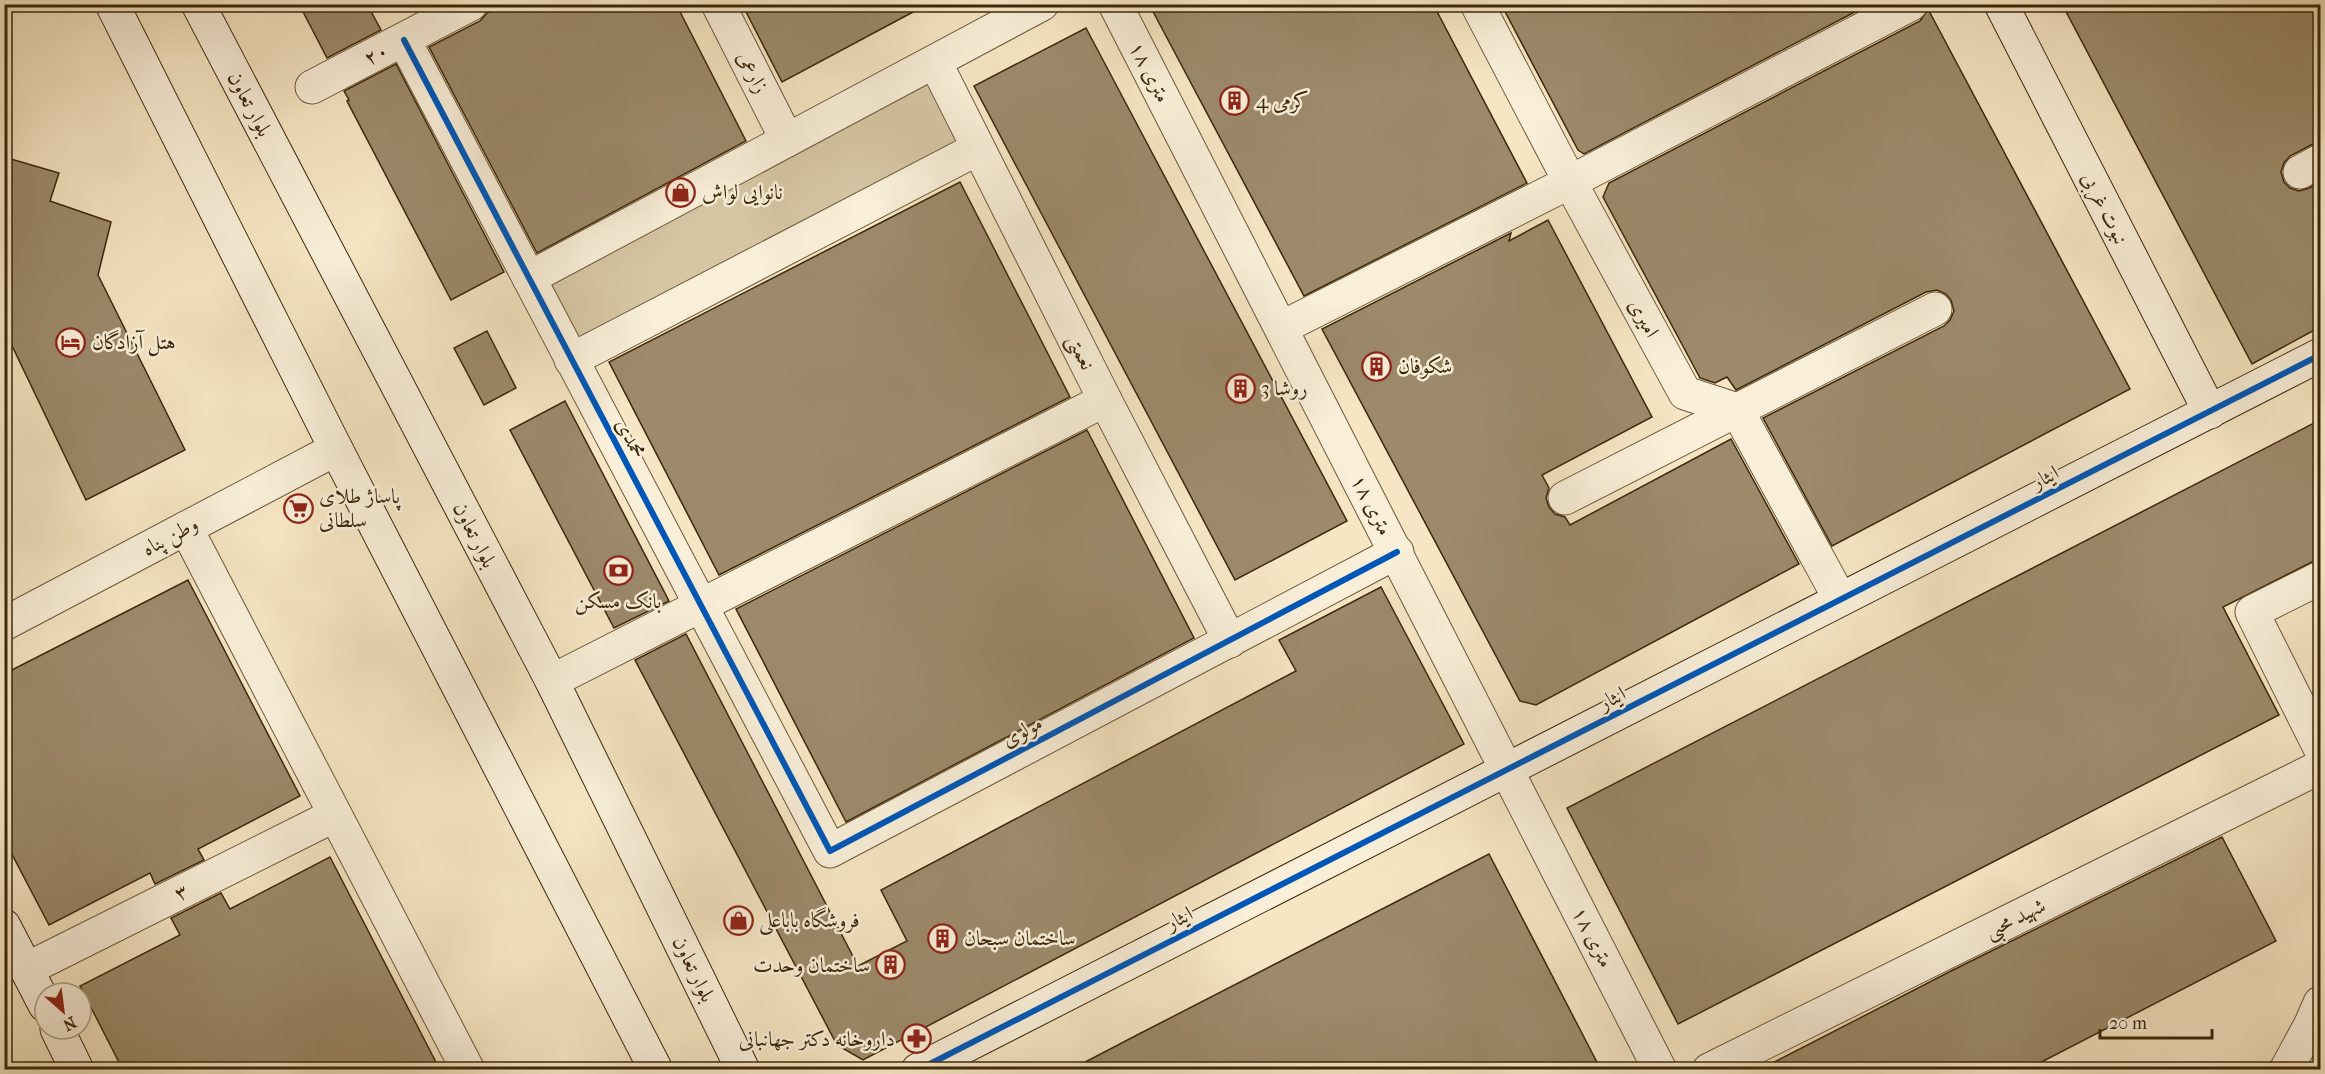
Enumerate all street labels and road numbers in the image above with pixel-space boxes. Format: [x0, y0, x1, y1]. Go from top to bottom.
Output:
street label: ۲۰ [360, 38, 392, 70]
street label: ۱۸ متری [1125, 38, 1175, 106]
street label: زارعی [732, 47, 774, 97]
street label: بلوار تعاون [222, 67, 277, 141]
street label: نبوت غربی [2074, 168, 2133, 249]
street label: امیری [1624, 295, 1664, 341]
street label: نعمتی [1059, 330, 1100, 375]
street label: محمدی [611, 414, 651, 462]
street label: ایثار [2026, 460, 2063, 496]
street label: ۱۸ متری [1347, 471, 1397, 539]
street label: بلوار تعاون [447, 498, 502, 572]
street label: وطن پناه [138, 511, 204, 563]
street label: ایثار [1593, 681, 1630, 717]
street label: مولوی [998, 710, 1047, 752]
street label: ۳ [170, 879, 192, 905]
street label: شهید محبی [1981, 893, 2051, 947]
street label: ایثار [1160, 901, 1197, 937]
street label: ۱۸ متری [1568, 903, 1618, 971]
street label: بلوار تعاون [667, 932, 720, 1006]

